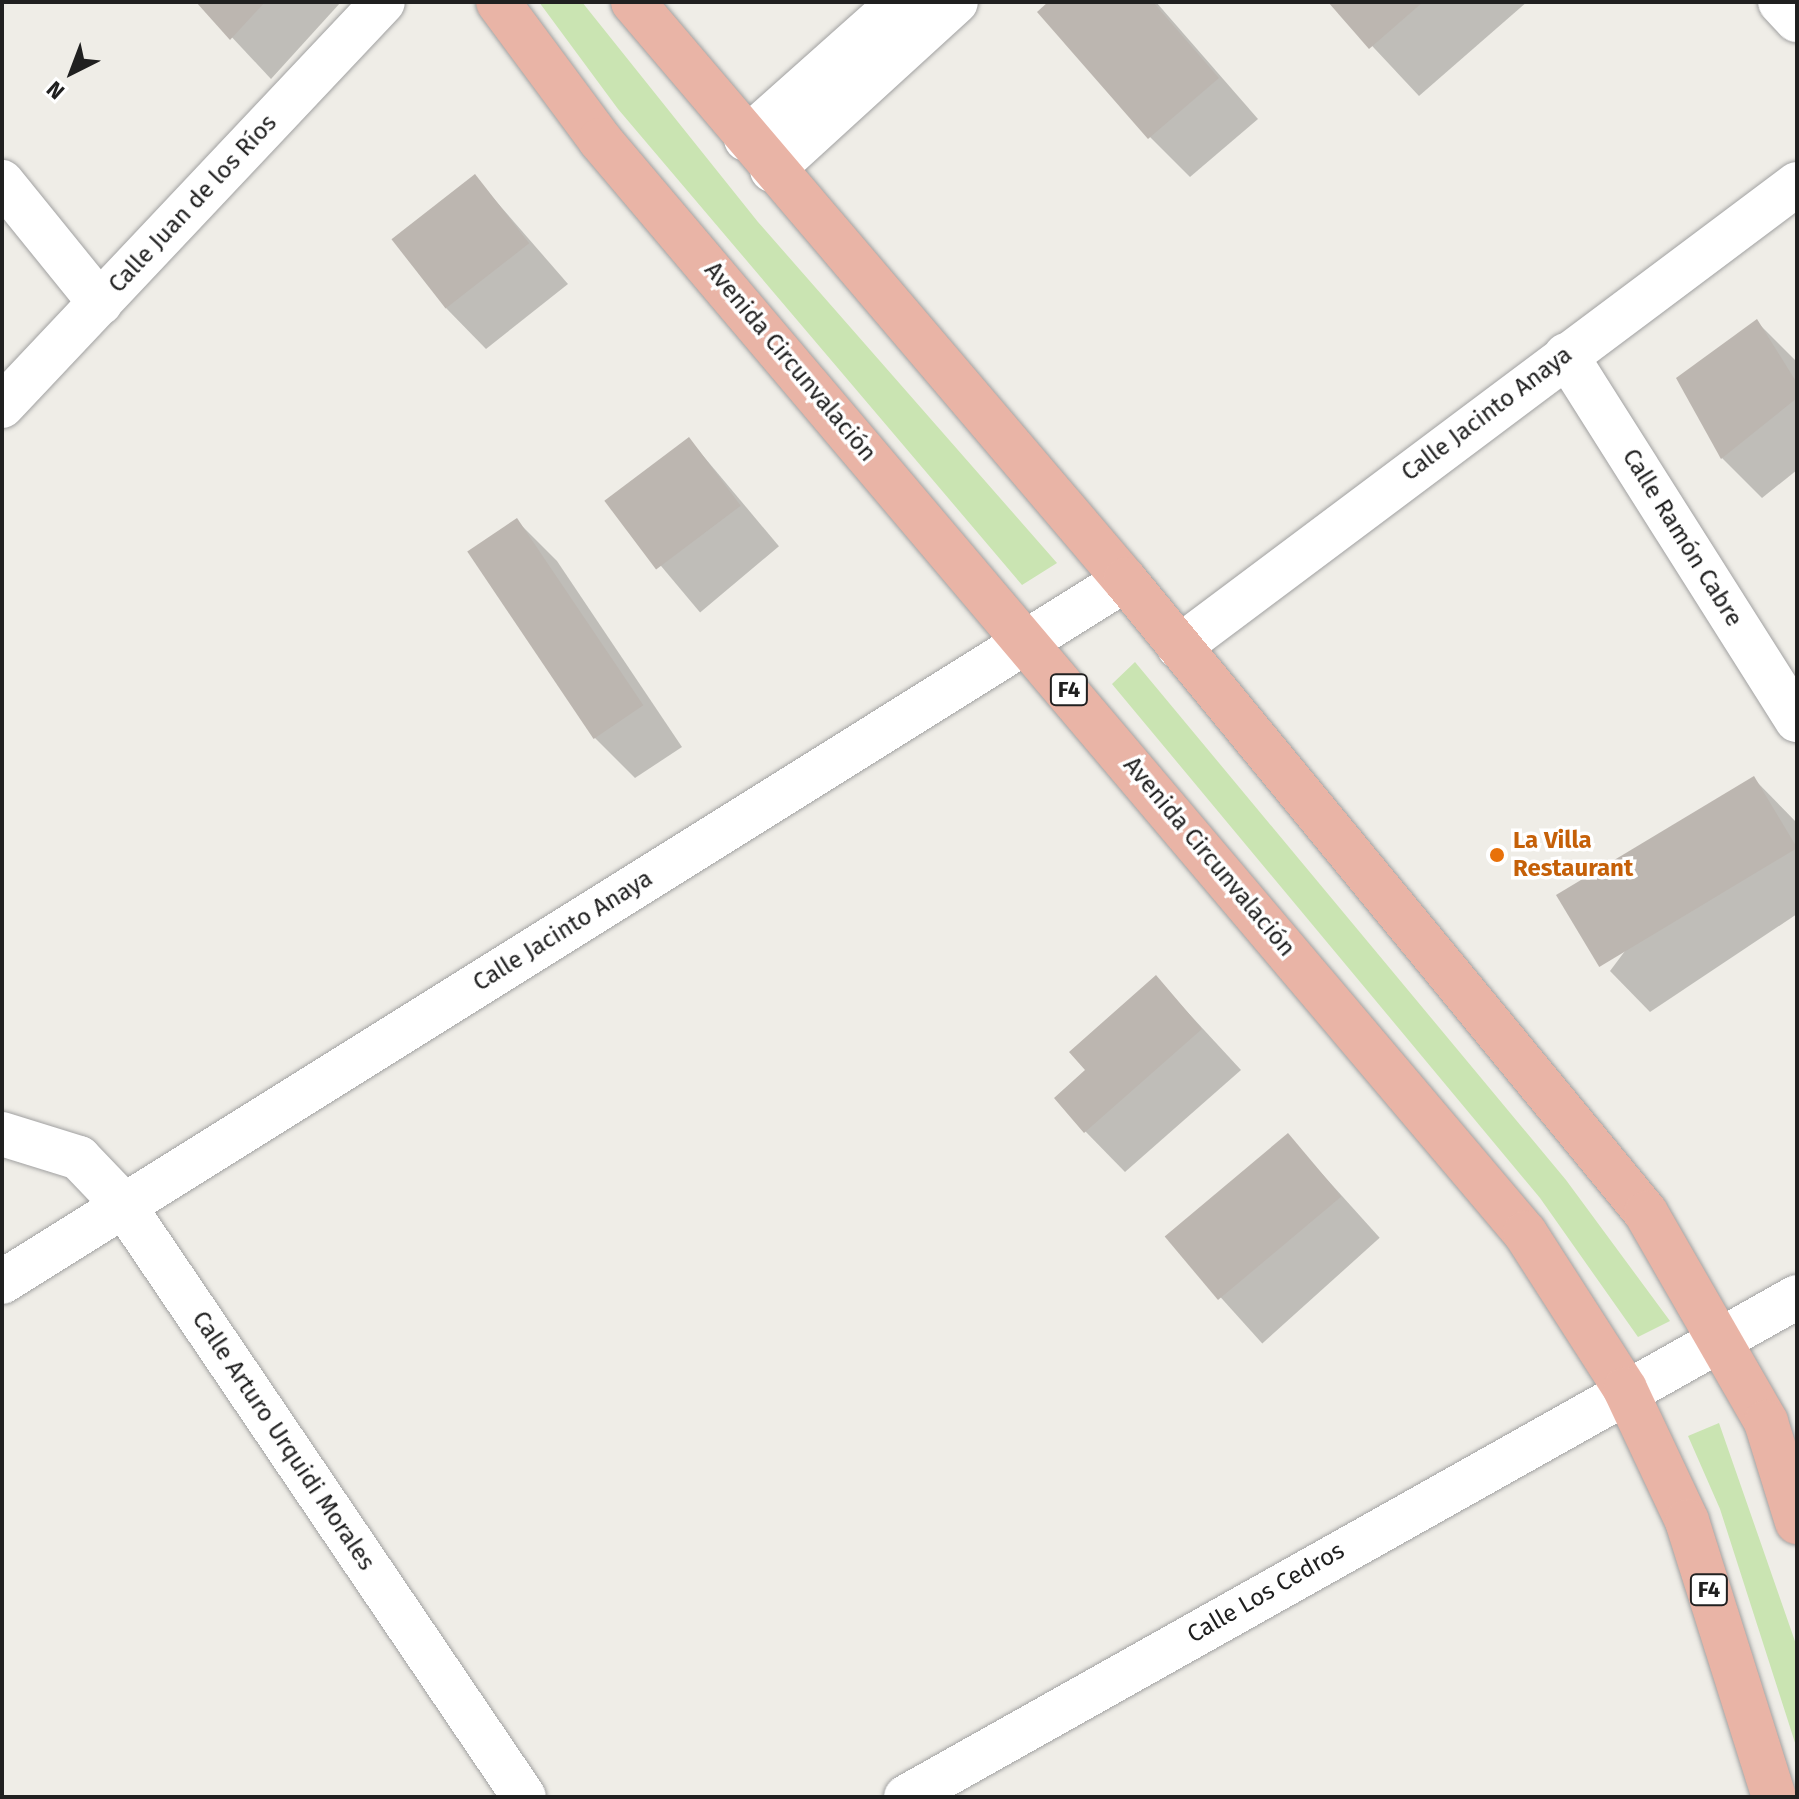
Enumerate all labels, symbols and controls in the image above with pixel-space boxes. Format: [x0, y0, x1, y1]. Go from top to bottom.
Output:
north arrow [32, 32, 112, 112]
text: N [41, 75, 70, 105]
street label: Calle Juan de los Ríos [103, 109, 283, 299]
street label: Avenida Circunvalación [698, 256, 882, 468]
street label: Calle Jacinto Anaya [1396, 341, 1578, 487]
street label: Calle Ramón Cabre [1616, 444, 1748, 632]
road number: F4 [1049, 672, 1089, 708]
street label: Avenida Circunvalación [1117, 751, 1301, 963]
place label: La Villa Restaurant [1513, 827, 1633, 883]
marker: La Villa Restaurant [1488, 846, 1506, 864]
street label: Calle Jacinto Anaya [468, 864, 658, 998]
street label: Calle Arturo Urquidi Morales [185, 1306, 381, 1576]
street label: Calle Los Cedros [1182, 1536, 1350, 1650]
road number: F4 [1689, 1572, 1729, 1608]

